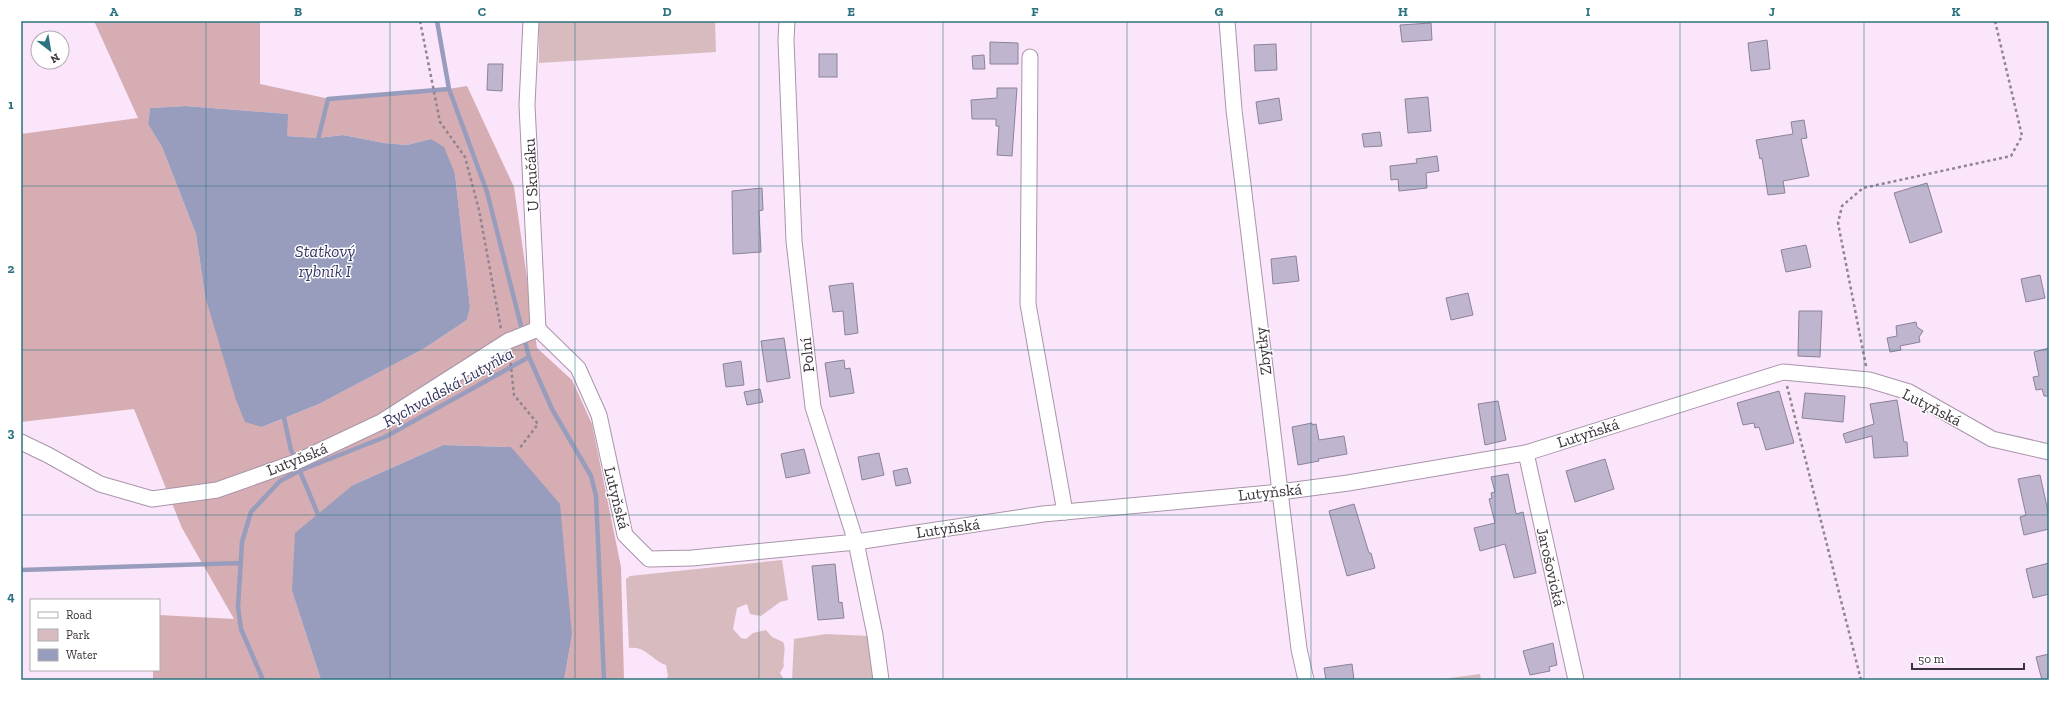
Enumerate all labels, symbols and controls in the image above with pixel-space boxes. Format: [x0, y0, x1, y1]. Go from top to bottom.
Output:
text: A [110, 4, 119, 19]
text: B [294, 4, 302, 19]
text: C [478, 4, 486, 19]
text: D [662, 4, 672, 19]
text: E [847, 4, 855, 19]
text: F [1031, 4, 1039, 19]
text: G [1215, 4, 1224, 19]
text: H [1398, 4, 1408, 19]
text: I [1586, 4, 1591, 19]
text: J [1769, 4, 1775, 19]
text: K [1952, 4, 1961, 19]
north arrow [30, 30, 70, 70]
text: N [47, 50, 62, 66]
text: 1 [8, 97, 14, 112]
street label: U Skučáku [520, 138, 542, 212]
water label: Statkový rybník I [295, 241, 355, 281]
text: 2 [8, 261, 15, 276]
street label: Zbytky [1251, 325, 1275, 376]
street label: Polní [796, 336, 818, 373]
water label: Rychvaldská Lutyňka [379, 343, 517, 431]
street label: Lutyňská [1899, 384, 1965, 430]
street label: Lutyňská [1555, 414, 1622, 452]
text: 3 [8, 425, 15, 440]
street label: Lutyňská [264, 438, 330, 480]
street label: Lutyňská [600, 465, 634, 532]
street label: Lutyňská [1237, 479, 1303, 505]
street label: Lutyňská [915, 514, 981, 542]
street label: Jarošovická [1533, 526, 1569, 609]
text: 4 [7, 589, 15, 604]
legend [30, 599, 160, 671]
text: Road [66, 608, 92, 622]
text: Park [66, 628, 91, 642]
scale bar [1912, 645, 2024, 671]
text: Water [66, 648, 98, 662]
text: 50 m [1918, 652, 1945, 666]

